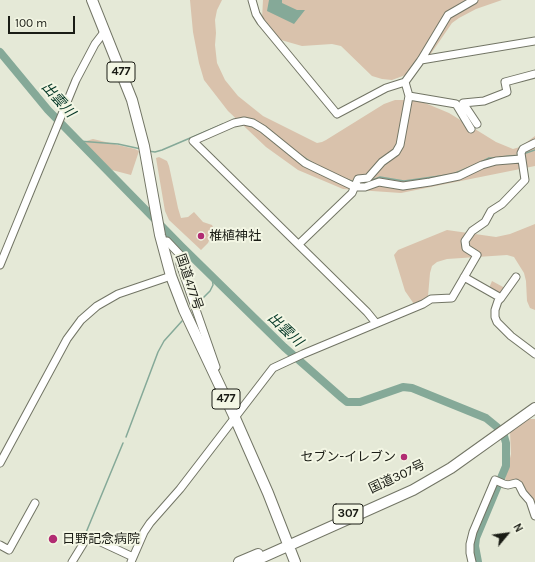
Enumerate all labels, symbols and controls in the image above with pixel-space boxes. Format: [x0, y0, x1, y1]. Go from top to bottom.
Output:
scale bar [10, 8, 77, 34]
text: 100 m [15, 16, 47, 30]
road number: 477 [107, 62, 135, 82]
water label: 出雲川 [38, 79, 78, 121]
place label: 椎植神社 [209, 228, 261, 244]
marker: 椎植神社 [196, 231, 206, 241]
street label: 国道477号 [172, 252, 206, 312]
water label: 出雲川 [264, 310, 306, 350]
road number: 477 [212, 389, 240, 409]
place label: セブン-イレブン [300, 449, 396, 465]
marker: セブン-イレブン [399, 452, 409, 462]
street label: 国道307号 [366, 457, 428, 497]
road number: 307 [333, 504, 363, 524]
north arrow [487, 514, 527, 554]
text: N [510, 521, 526, 535]
place label: 日野記念病院 [62, 531, 140, 547]
marker: 日野記念病院 [47, 533, 59, 545]

